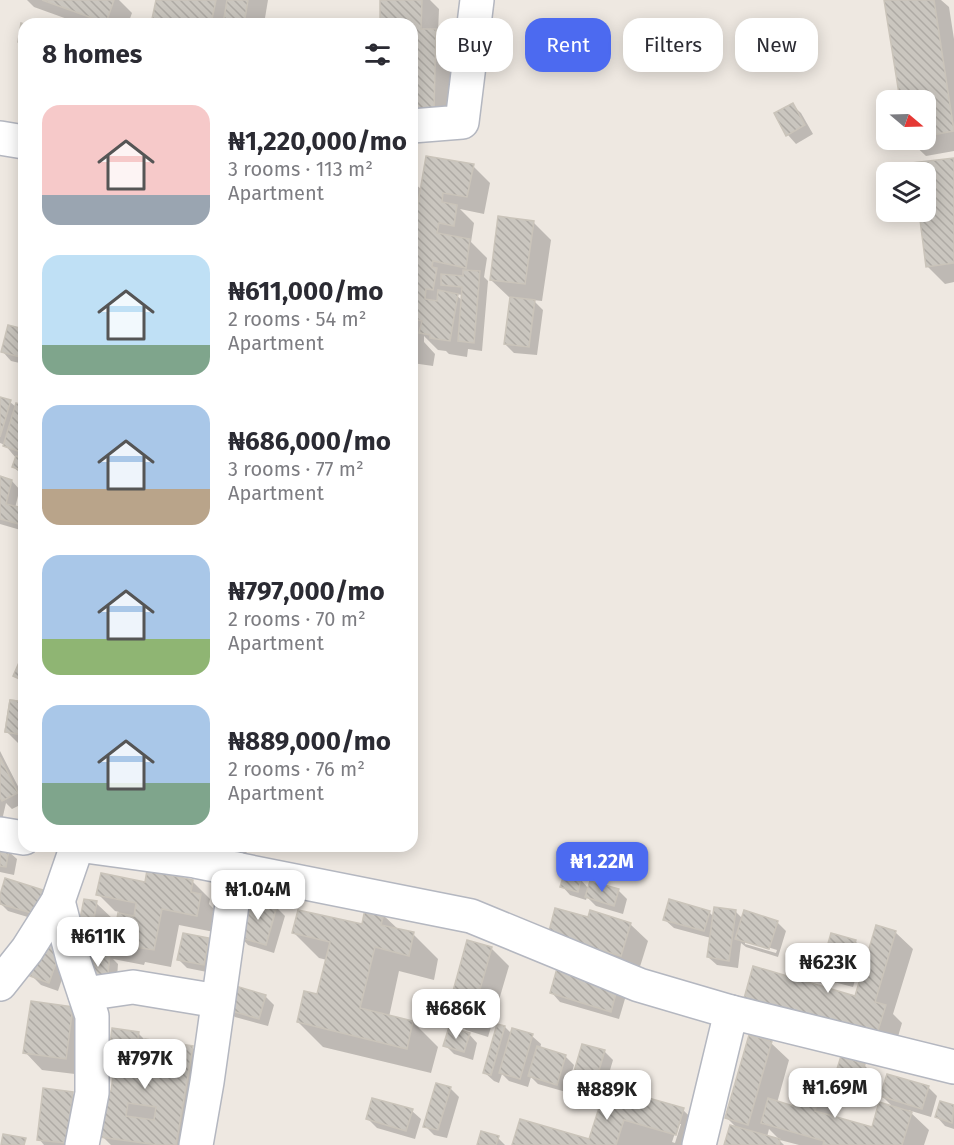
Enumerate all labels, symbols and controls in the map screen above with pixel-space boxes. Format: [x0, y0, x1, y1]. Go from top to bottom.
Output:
chip: Buy [436, 18, 513, 72]
chip: Rent [525, 18, 611, 72]
chip: Filters [623, 18, 723, 72]
chip: New [735, 18, 818, 72]
icon: filters [361, 38, 394, 71]
text: 8 homes [42, 39, 142, 70]
north arrow [876, 90, 936, 150]
map controls [876, 90, 936, 222]
text: ₦1,220,000/mo [228, 126, 407, 157]
icon: home [90, 129, 162, 201]
text: 3 rooms · 113 m² [228, 157, 373, 181]
button: layers [876, 162, 936, 222]
text: Apartment [228, 181, 324, 205]
text: ₦611,000/mo [228, 276, 383, 307]
icon: home [90, 279, 162, 351]
text: 2 rooms · 54 m² [228, 307, 367, 331]
text: Apartment [228, 331, 324, 355]
text: ₦686,000/mo [228, 426, 391, 457]
icon: home [90, 429, 162, 501]
text: 3 rooms · 77 m² [228, 457, 364, 481]
text: Apartment [228, 481, 324, 505]
text: ₦797,000/mo [228, 576, 385, 607]
icon: home [90, 579, 162, 651]
text: 2 rooms · 70 m² [228, 607, 366, 631]
text: Apartment [228, 631, 324, 655]
text: ₦889,000/mo [228, 726, 391, 757]
icon: home [90, 729, 162, 801]
text: 2 rooms · 76 m² [228, 757, 365, 781]
text: Apartment [228, 781, 324, 805]
pin: ₦1.22M [553, 842, 651, 893]
text: ₦1.22M [570, 849, 634, 873]
pin: ₦1.04M [209, 870, 307, 921]
text: ₦1.04M [225, 877, 291, 901]
pin: ₦611K [56, 917, 140, 968]
text: ₦611K [71, 924, 125, 948]
pin: ₦623K [786, 943, 870, 994]
text: ₦623K [799, 950, 857, 974]
pin: ₦686K [414, 989, 498, 1040]
text: ₦686K [426, 996, 486, 1020]
pin: ₦797K [103, 1039, 187, 1090]
text: ₦797K [117, 1046, 173, 1070]
pin: ₦1.69M [786, 1068, 884, 1119]
pin: ₦889K [565, 1070, 649, 1121]
text: ₦1.69M [803, 1075, 867, 1099]
text: ₦889K [577, 1077, 637, 1101]

